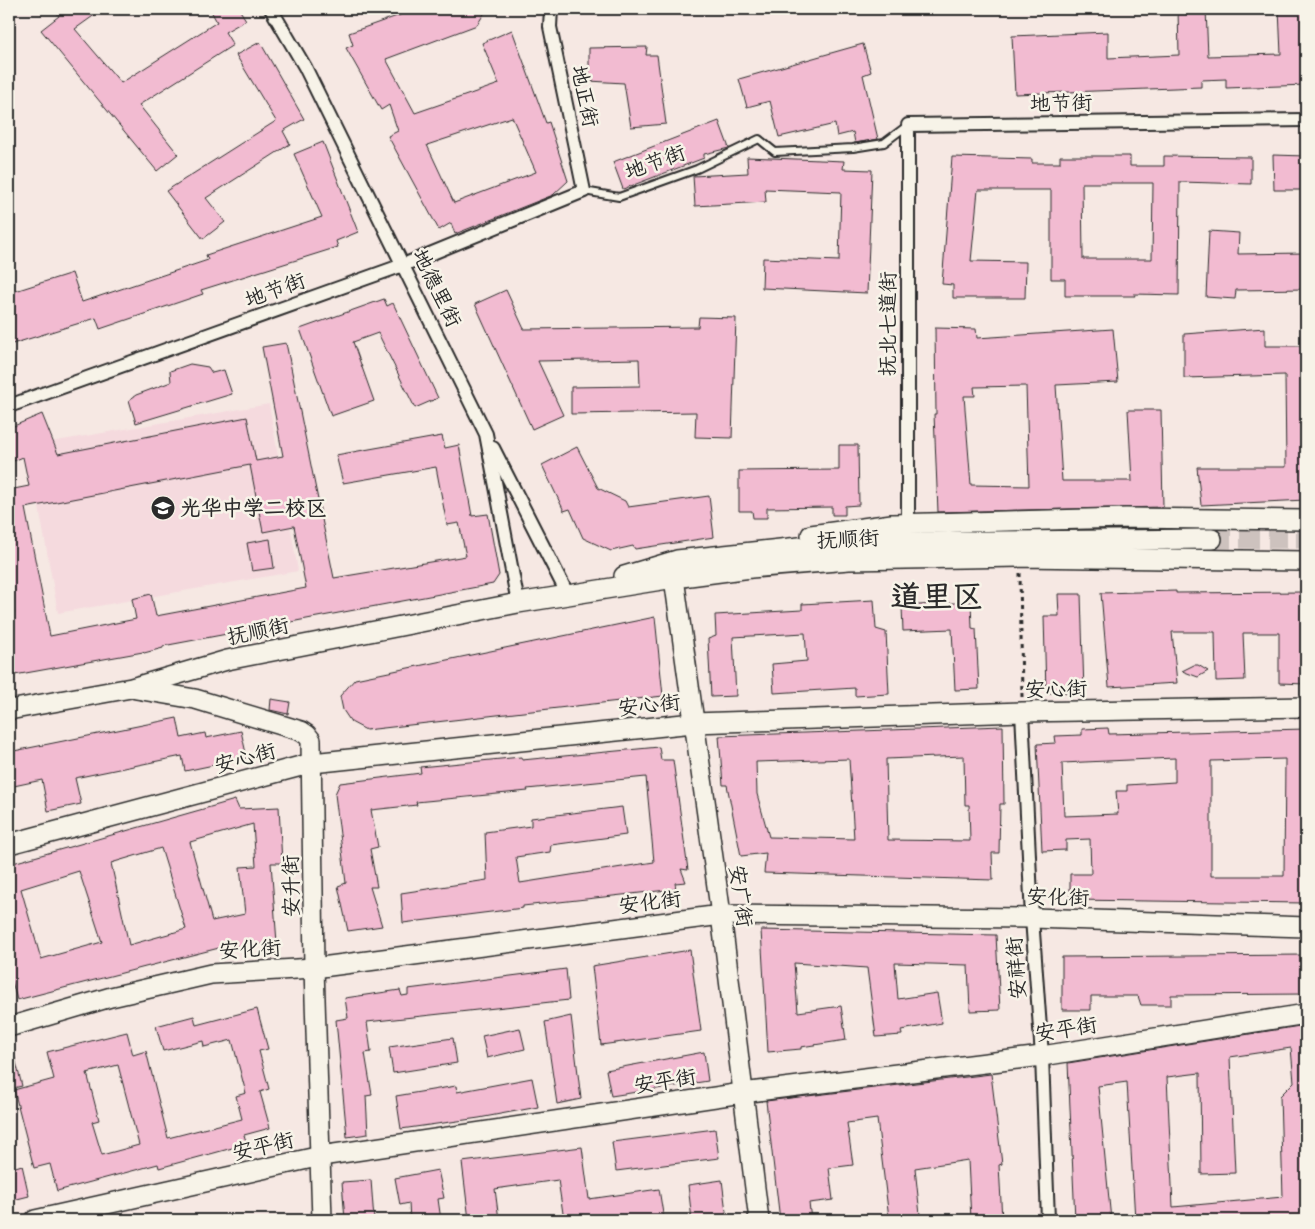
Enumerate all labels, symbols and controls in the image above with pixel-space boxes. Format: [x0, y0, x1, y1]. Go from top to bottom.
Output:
street label: 地正街 [566, 62, 604, 130]
street label: 地节街 [1029, 89, 1093, 117]
street label: 地节街 [621, 139, 689, 185]
street label: 地德里街 [407, 245, 467, 331]
street label: 地节街 [241, 267, 309, 313]
street label: 抚北七道街 [875, 272, 901, 377]
school or university icon: 光华中学二校区 [150, 495, 176, 521]
place label: 光华中学二校区 [180, 495, 327, 521]
street label: 抚顺街 [816, 524, 880, 554]
district label: 道里区 [891, 577, 984, 616]
street label: 抚顺街 [224, 612, 292, 650]
street label: 安心街 [1024, 675, 1088, 703]
street label: 安心街 [616, 689, 682, 721]
street label: 安心街 [211, 737, 279, 779]
street label: 安升街 [277, 854, 305, 918]
street label: 安广街 [724, 863, 758, 929]
street label: 安化街 [1026, 883, 1090, 911]
street label: 安化街 [617, 885, 683, 919]
street label: 安化街 [218, 934, 282, 964]
street label: 安祥街 [1001, 936, 1031, 1000]
street label: 安平街 [1033, 1011, 1099, 1047]
street label: 安平街 [632, 1063, 698, 1099]
street label: 安平街 [229, 1126, 297, 1166]

